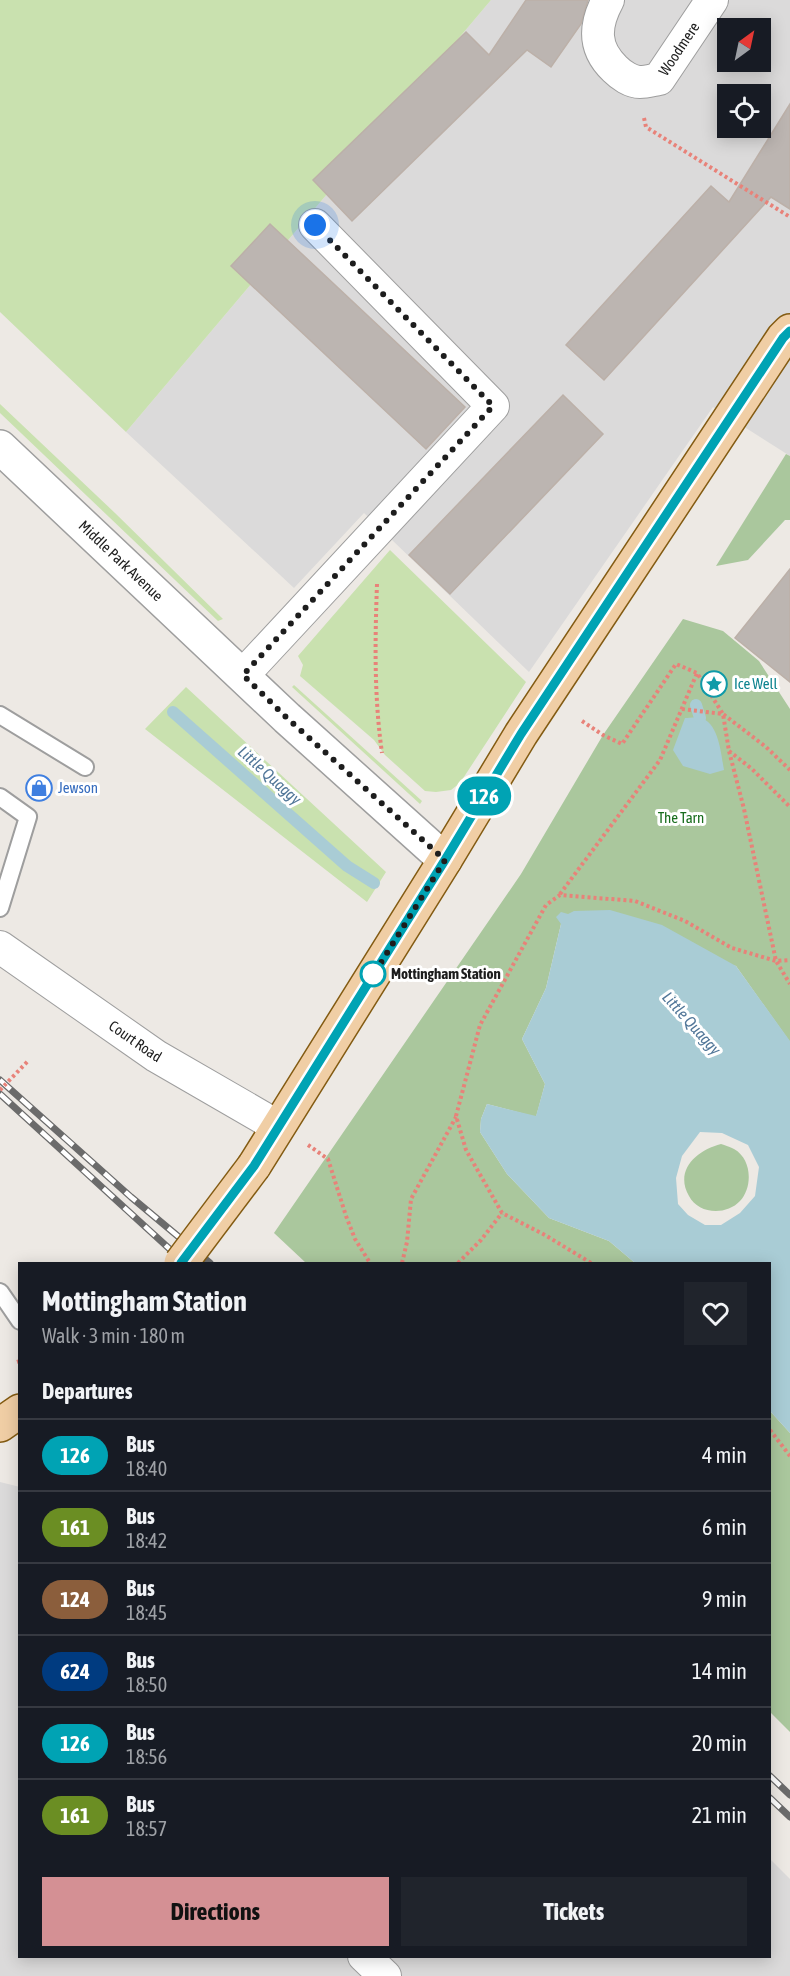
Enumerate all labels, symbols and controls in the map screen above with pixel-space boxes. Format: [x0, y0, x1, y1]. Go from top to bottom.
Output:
north arrow [717, 18, 771, 72]
map controls [717, 18, 771, 138]
street label: Woodmere [655, 19, 703, 79]
button: locate [717, 84, 771, 138]
your location [300, 210, 330, 240]
street label: Middle Park Avenue [76, 517, 167, 604]
place icon: Ice Well [699, 669, 729, 699]
place label: Ice Well [734, 675, 777, 692]
water label: Little Quaggy [234, 742, 305, 809]
shop icon: Jewson [24, 773, 54, 803]
line badge: 126 [450, 776, 518, 816]
place label: Jewson [58, 779, 98, 796]
text: 126 [469, 784, 499, 808]
park label: The Tarn [658, 809, 704, 826]
marker: Mottingham Station [360, 961, 386, 987]
place label: Mottingham Station [391, 965, 501, 982]
water label: Little Quaggy [658, 988, 725, 1059]
street label: Court Road [106, 1017, 165, 1065]
button: heart [684, 1282, 747, 1345]
text: Mottingham Station [42, 1285, 247, 1317]
text: Walk · 3 min · 180 m [42, 1324, 185, 1347]
text: Departures [42, 1378, 132, 1404]
text: Bus [126, 1431, 155, 1457]
text: 4 min [702, 1442, 747, 1468]
text: 126 [60, 1443, 90, 1467]
text: 18:40 [126, 1457, 167, 1480]
text: Bus [126, 1503, 155, 1529]
text: 6 min [702, 1514, 747, 1540]
text: 161 [60, 1515, 90, 1539]
text: 18:42 [126, 1529, 167, 1552]
text: Bus [126, 1575, 155, 1601]
text: 9 min [702, 1586, 747, 1612]
text: 124 [60, 1587, 90, 1611]
text: 18:45 [126, 1601, 167, 1624]
text: Bus [126, 1647, 155, 1673]
text: 14 min [692, 1658, 747, 1684]
text: 624 [60, 1659, 90, 1683]
text: 18:50 [126, 1673, 167, 1696]
text: Bus [126, 1719, 155, 1745]
text: 20 min [692, 1730, 747, 1756]
text: 126 [60, 1731, 90, 1755]
text: 18:56 [126, 1745, 167, 1768]
text: Bus [126, 1791, 155, 1817]
text: 21 min [692, 1802, 747, 1828]
text: 161 [60, 1803, 90, 1827]
text: 18:57 [126, 1817, 167, 1840]
button: Directions [42, 1877, 389, 1946]
button: Tickets [401, 1877, 747, 1946]

